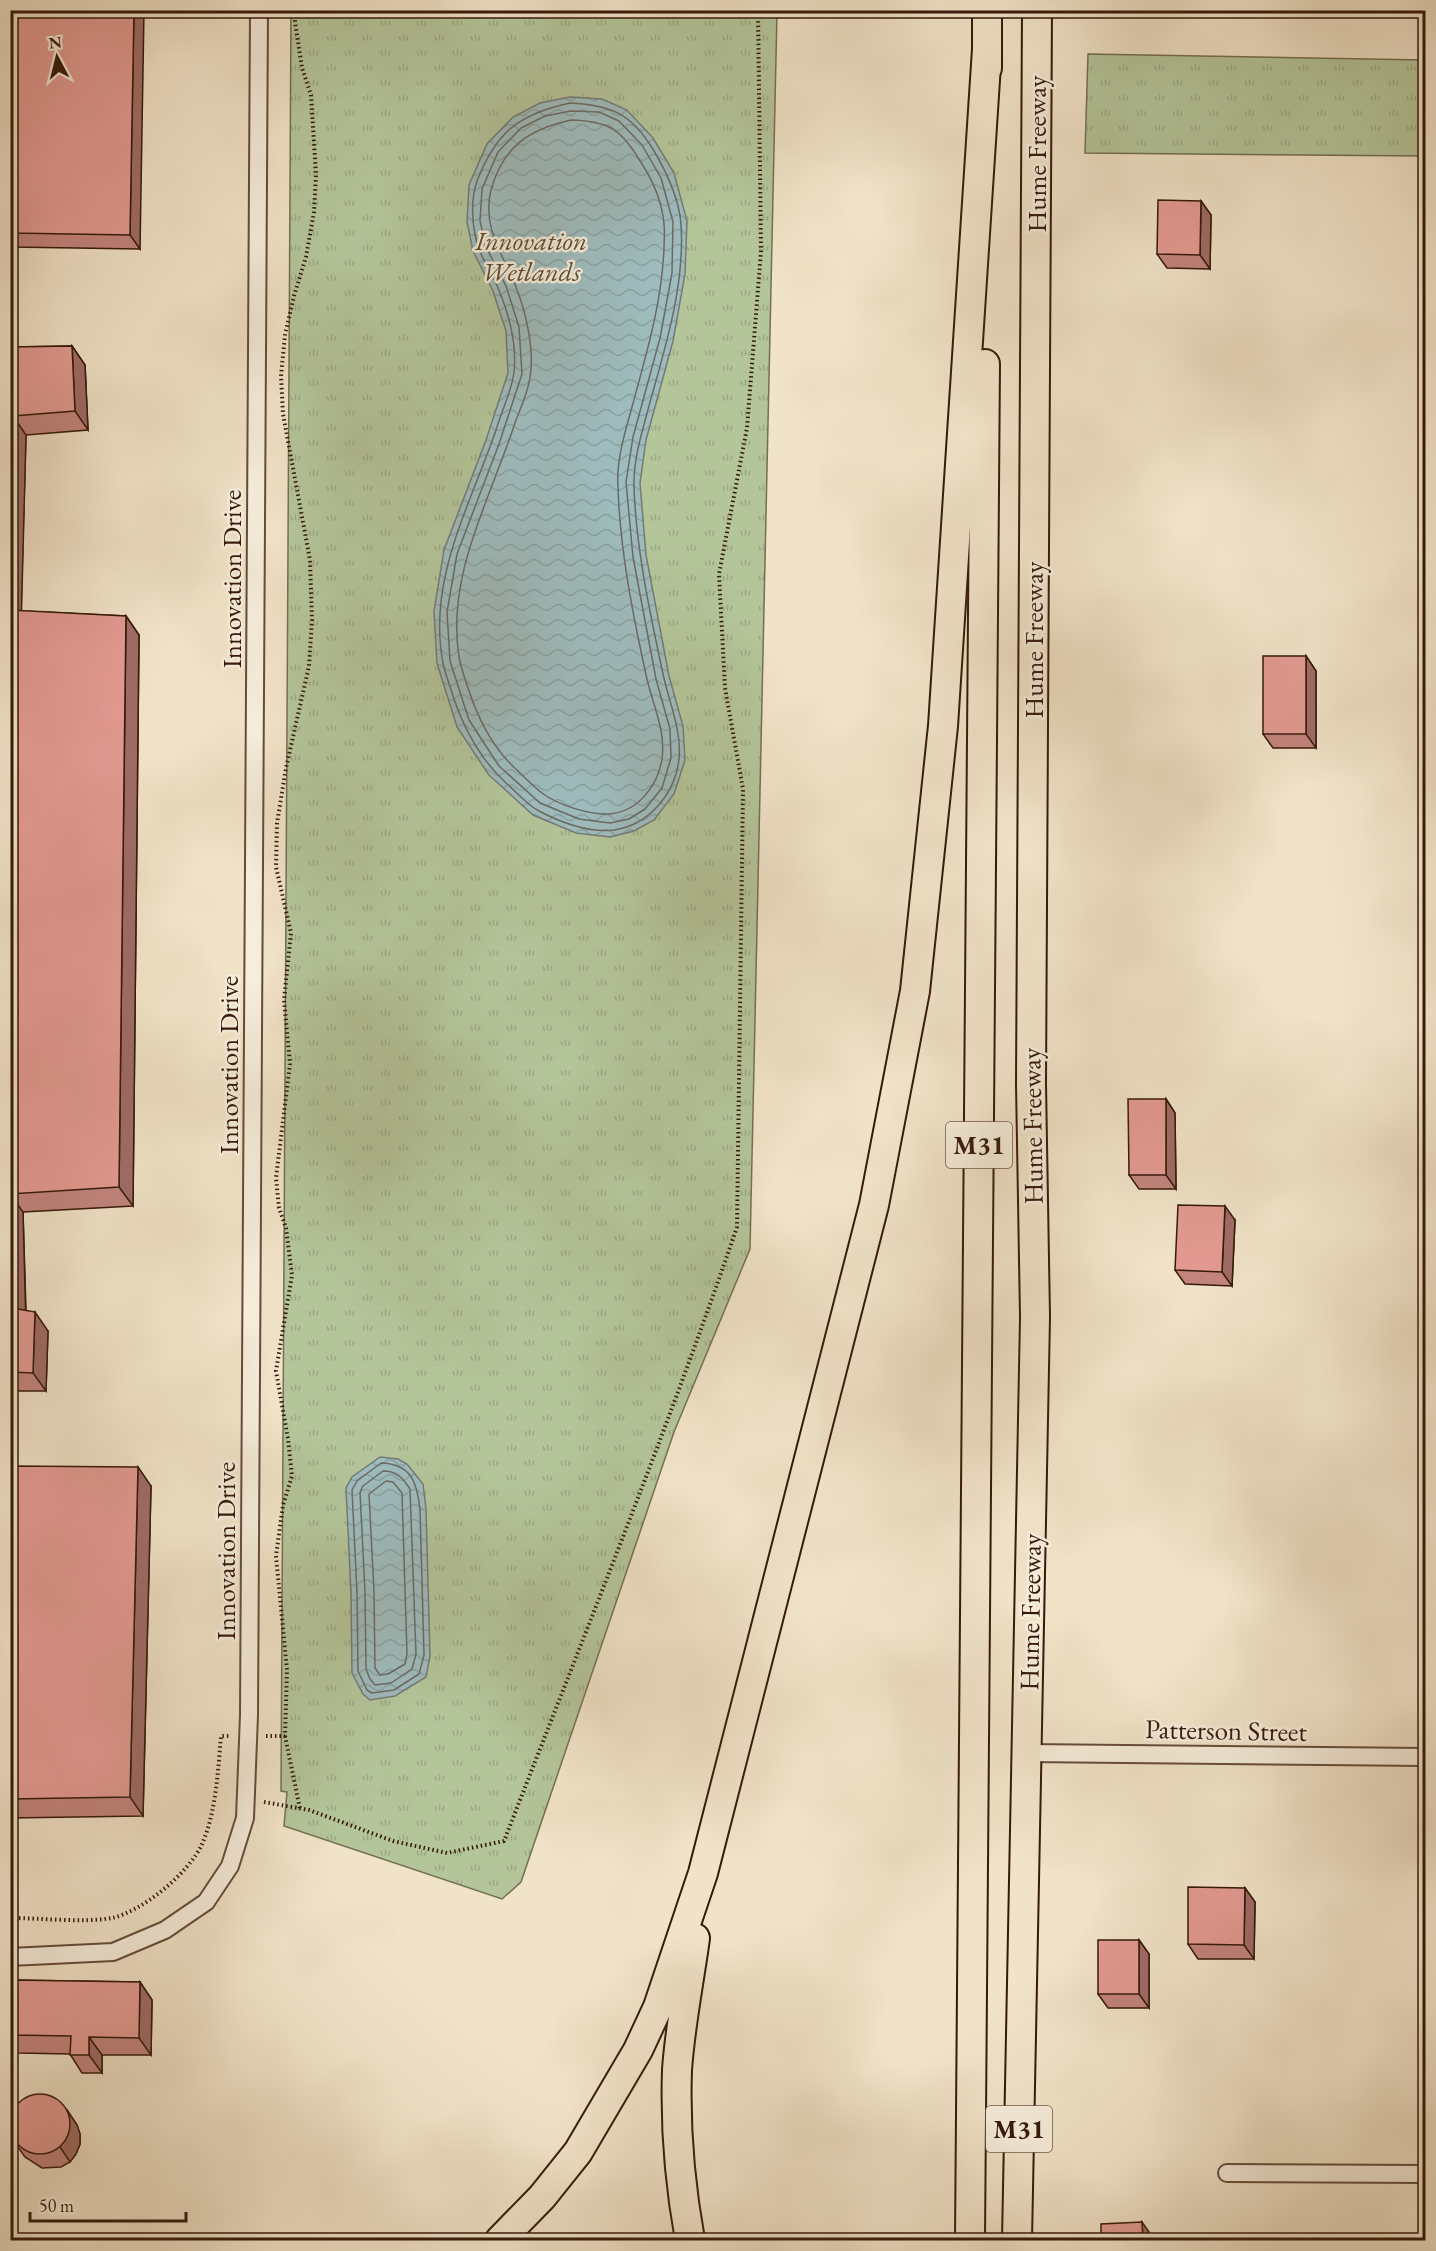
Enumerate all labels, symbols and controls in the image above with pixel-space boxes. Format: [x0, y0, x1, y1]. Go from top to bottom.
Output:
north arrow [27, 27, 87, 87]
text: N [48, 31, 63, 54]
street label: Hume Freeway [1019, 75, 1054, 233]
park label: Innovation Wetlands [474, 223, 587, 289]
street label: Innovation Drive [214, 490, 249, 668]
street label: Hume Freeway [1016, 561, 1051, 719]
street label: Innovation Drive [211, 976, 246, 1154]
street label: Hume Freeway [1013, 1047, 1051, 1205]
road number: M31 [946, 1122, 1012, 1168]
street label: Innovation Drive [208, 1462, 243, 1640]
street label: Hume Freeway [1011, 1533, 1049, 1691]
street label: Patterson Street [1145, 1711, 1308, 1749]
road number: M31 [986, 2106, 1052, 2152]
scale bar [30, 2185, 186, 2223]
text: 50 m [39, 2194, 74, 2217]

